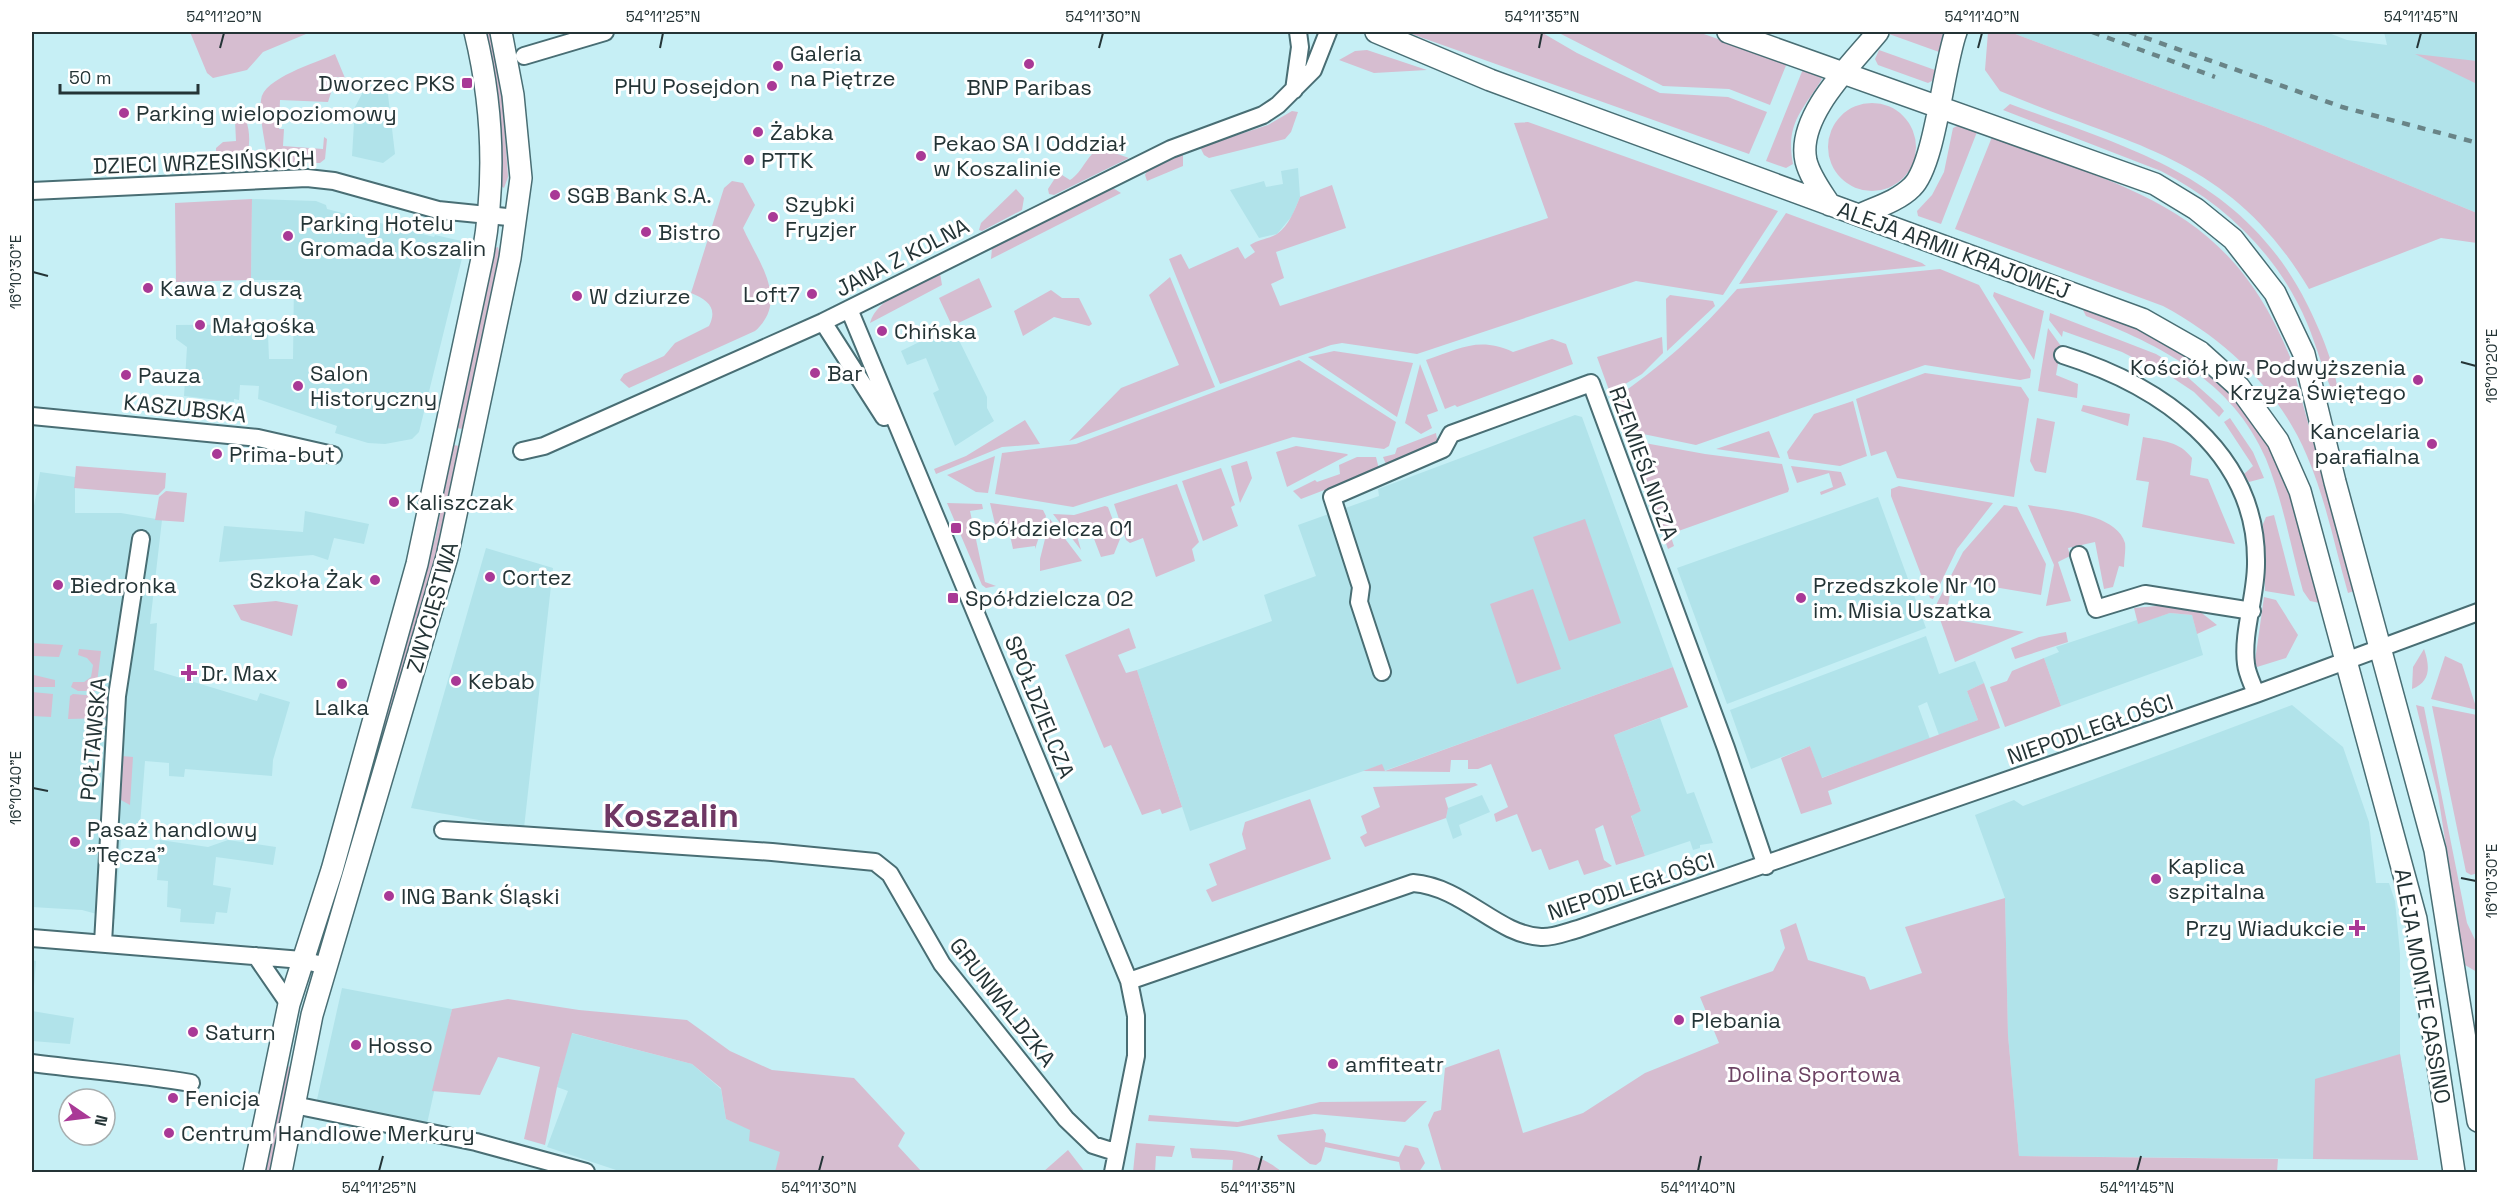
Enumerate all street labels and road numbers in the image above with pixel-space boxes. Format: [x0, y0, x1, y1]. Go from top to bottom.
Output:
street label: DZIECI WRZESIŃSKICH [92, 144, 316, 180]
street label: ALEJA ARMII KRAJOWEJ [1834, 195, 2074, 305]
street label: JANA Z KOLNA [830, 211, 974, 303]
street label: RZEMIEŚLNICZA [1603, 382, 1685, 544]
street label: KASZUBSKA [122, 388, 248, 428]
street label: ZWYCIĘSTWA [400, 538, 464, 676]
street label: SPÓŁDZIELCZA [999, 632, 1081, 783]
street label: POŁTAWSKA [74, 676, 112, 802]
street label: NIEPODLEGŁOŚCI [2003, 687, 2177, 771]
street label: NIEPODLEGŁOŚCI [1544, 846, 1718, 926]
street label: ALEJA MONTE CASSINO [2388, 866, 2458, 1106]
street label: GRUNWALDZKA [944, 932, 1062, 1072]

